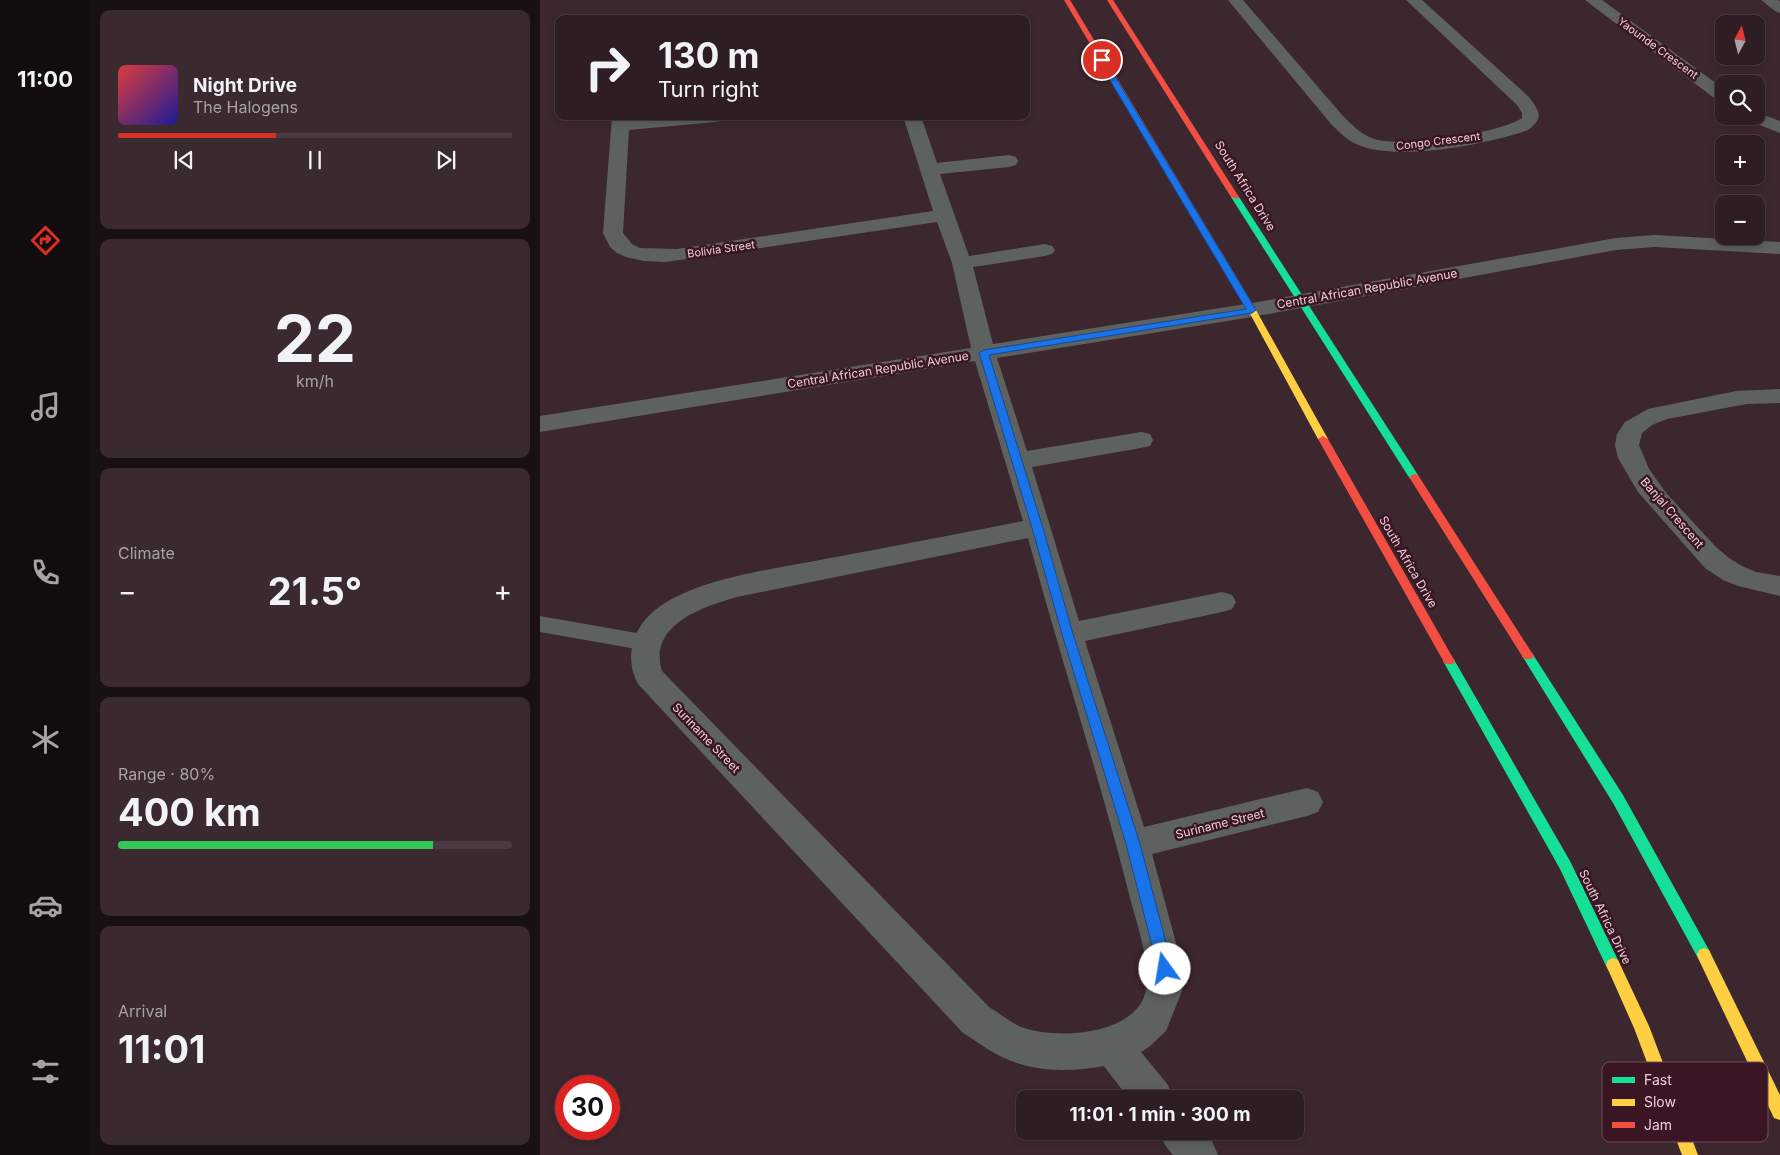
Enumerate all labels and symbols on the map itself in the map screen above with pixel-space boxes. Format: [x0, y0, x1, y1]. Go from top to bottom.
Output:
street label: Yaounde Crescent [1615, 14, 1701, 82]
north arrow [1715, 15, 1765, 65]
pin [1081, 39, 1123, 81]
street label: Congo Crescent [1395, 129, 1481, 153]
street label: South Africa Drive [1212, 138, 1279, 234]
street label: Bolivia Street [686, 237, 756, 261]
street label: Central African Republic Avenue [1275, 265, 1459, 312]
street label: Central African Republic Avenue [786, 348, 970, 391]
street label: Banjal Crescent [1638, 474, 1707, 551]
street label: South Africa Drive [1376, 513, 1441, 610]
street label: Suriname Street [669, 700, 743, 776]
street label: Suriname Street [1174, 805, 1266, 842]
street label: South Africa Drive [1576, 867, 1635, 967]
position arrow [1138, 942, 1190, 994]
legend [1602, 1062, 1768, 1142]
text: Fast [1644, 1071, 1672, 1088]
speed limit sign: 30 [555, 1075, 620, 1140]
text: Slow [1644, 1093, 1676, 1110]
text: Jam [1644, 1116, 1672, 1133]

